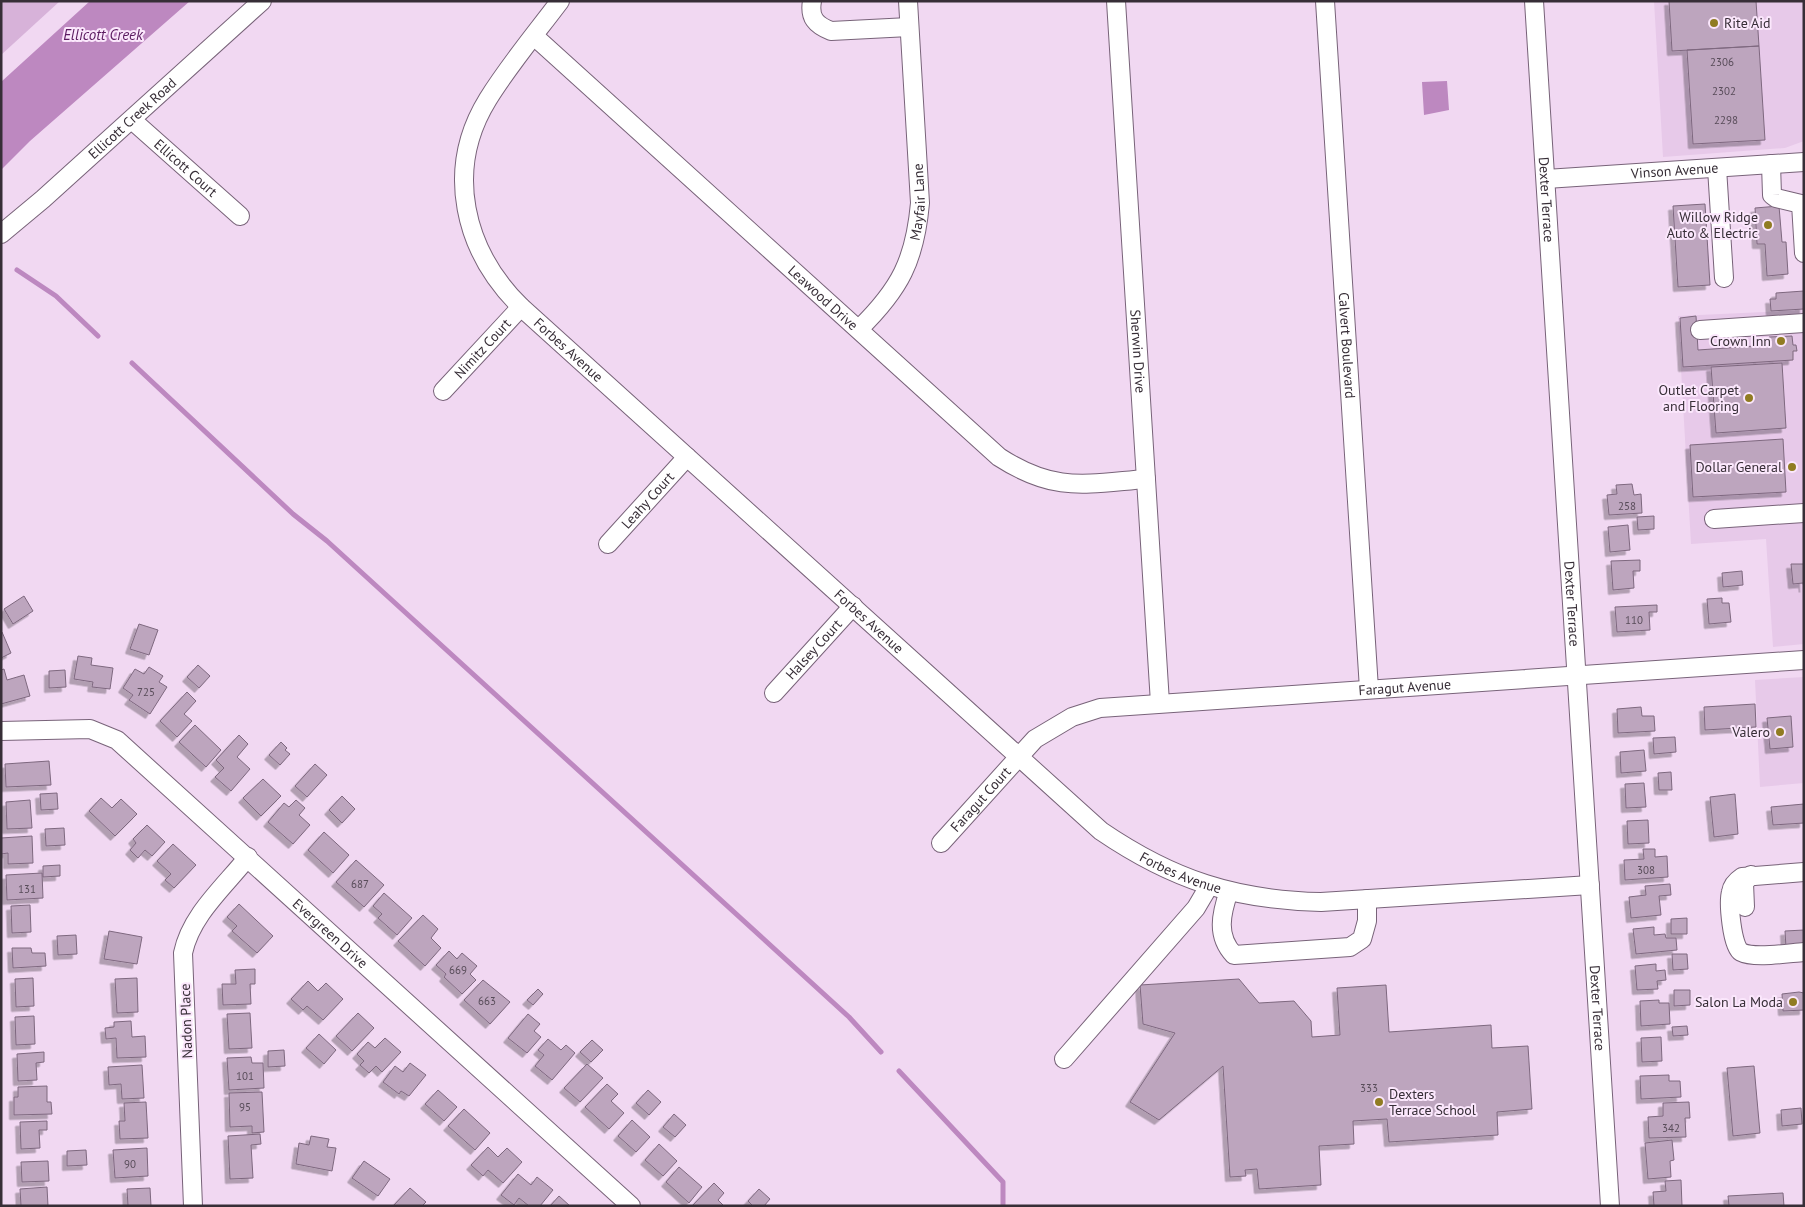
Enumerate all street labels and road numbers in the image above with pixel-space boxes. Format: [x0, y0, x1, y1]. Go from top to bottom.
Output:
street label: Ellicott Creek Road [84, 74, 180, 163]
street label: Ellicott Court [150, 135, 221, 201]
street label: Dexter Terrace [1535, 156, 1558, 243]
street label: Vinson Avenue [1629, 159, 1719, 182]
street label: Mayfair Lane [906, 163, 929, 242]
street label: Leawood Drive [784, 261, 862, 334]
street label: Calvert Boulevard [1335, 292, 1359, 399]
street label: Sherwin Drive [1126, 309, 1150, 394]
street label: Forbes Avenue [530, 314, 607, 386]
street label: Nimitz Court [450, 315, 515, 382]
street label: Leahy Court [617, 468, 678, 532]
street label: Dexter Terrace [1560, 560, 1584, 647]
street label: Forbes Avenue [831, 585, 907, 657]
street label: Halsey Court [782, 615, 846, 683]
street label: Faragut Avenue [1358, 675, 1452, 699]
street label: Faragut Court [946, 763, 1015, 836]
street label: Forbes Avenue [1137, 848, 1224, 897]
street label: Evergreen Drive [289, 895, 372, 972]
street label: Dexter Terrace [1586, 965, 1609, 1051]
street label: Nadon Place [176, 983, 196, 1059]

